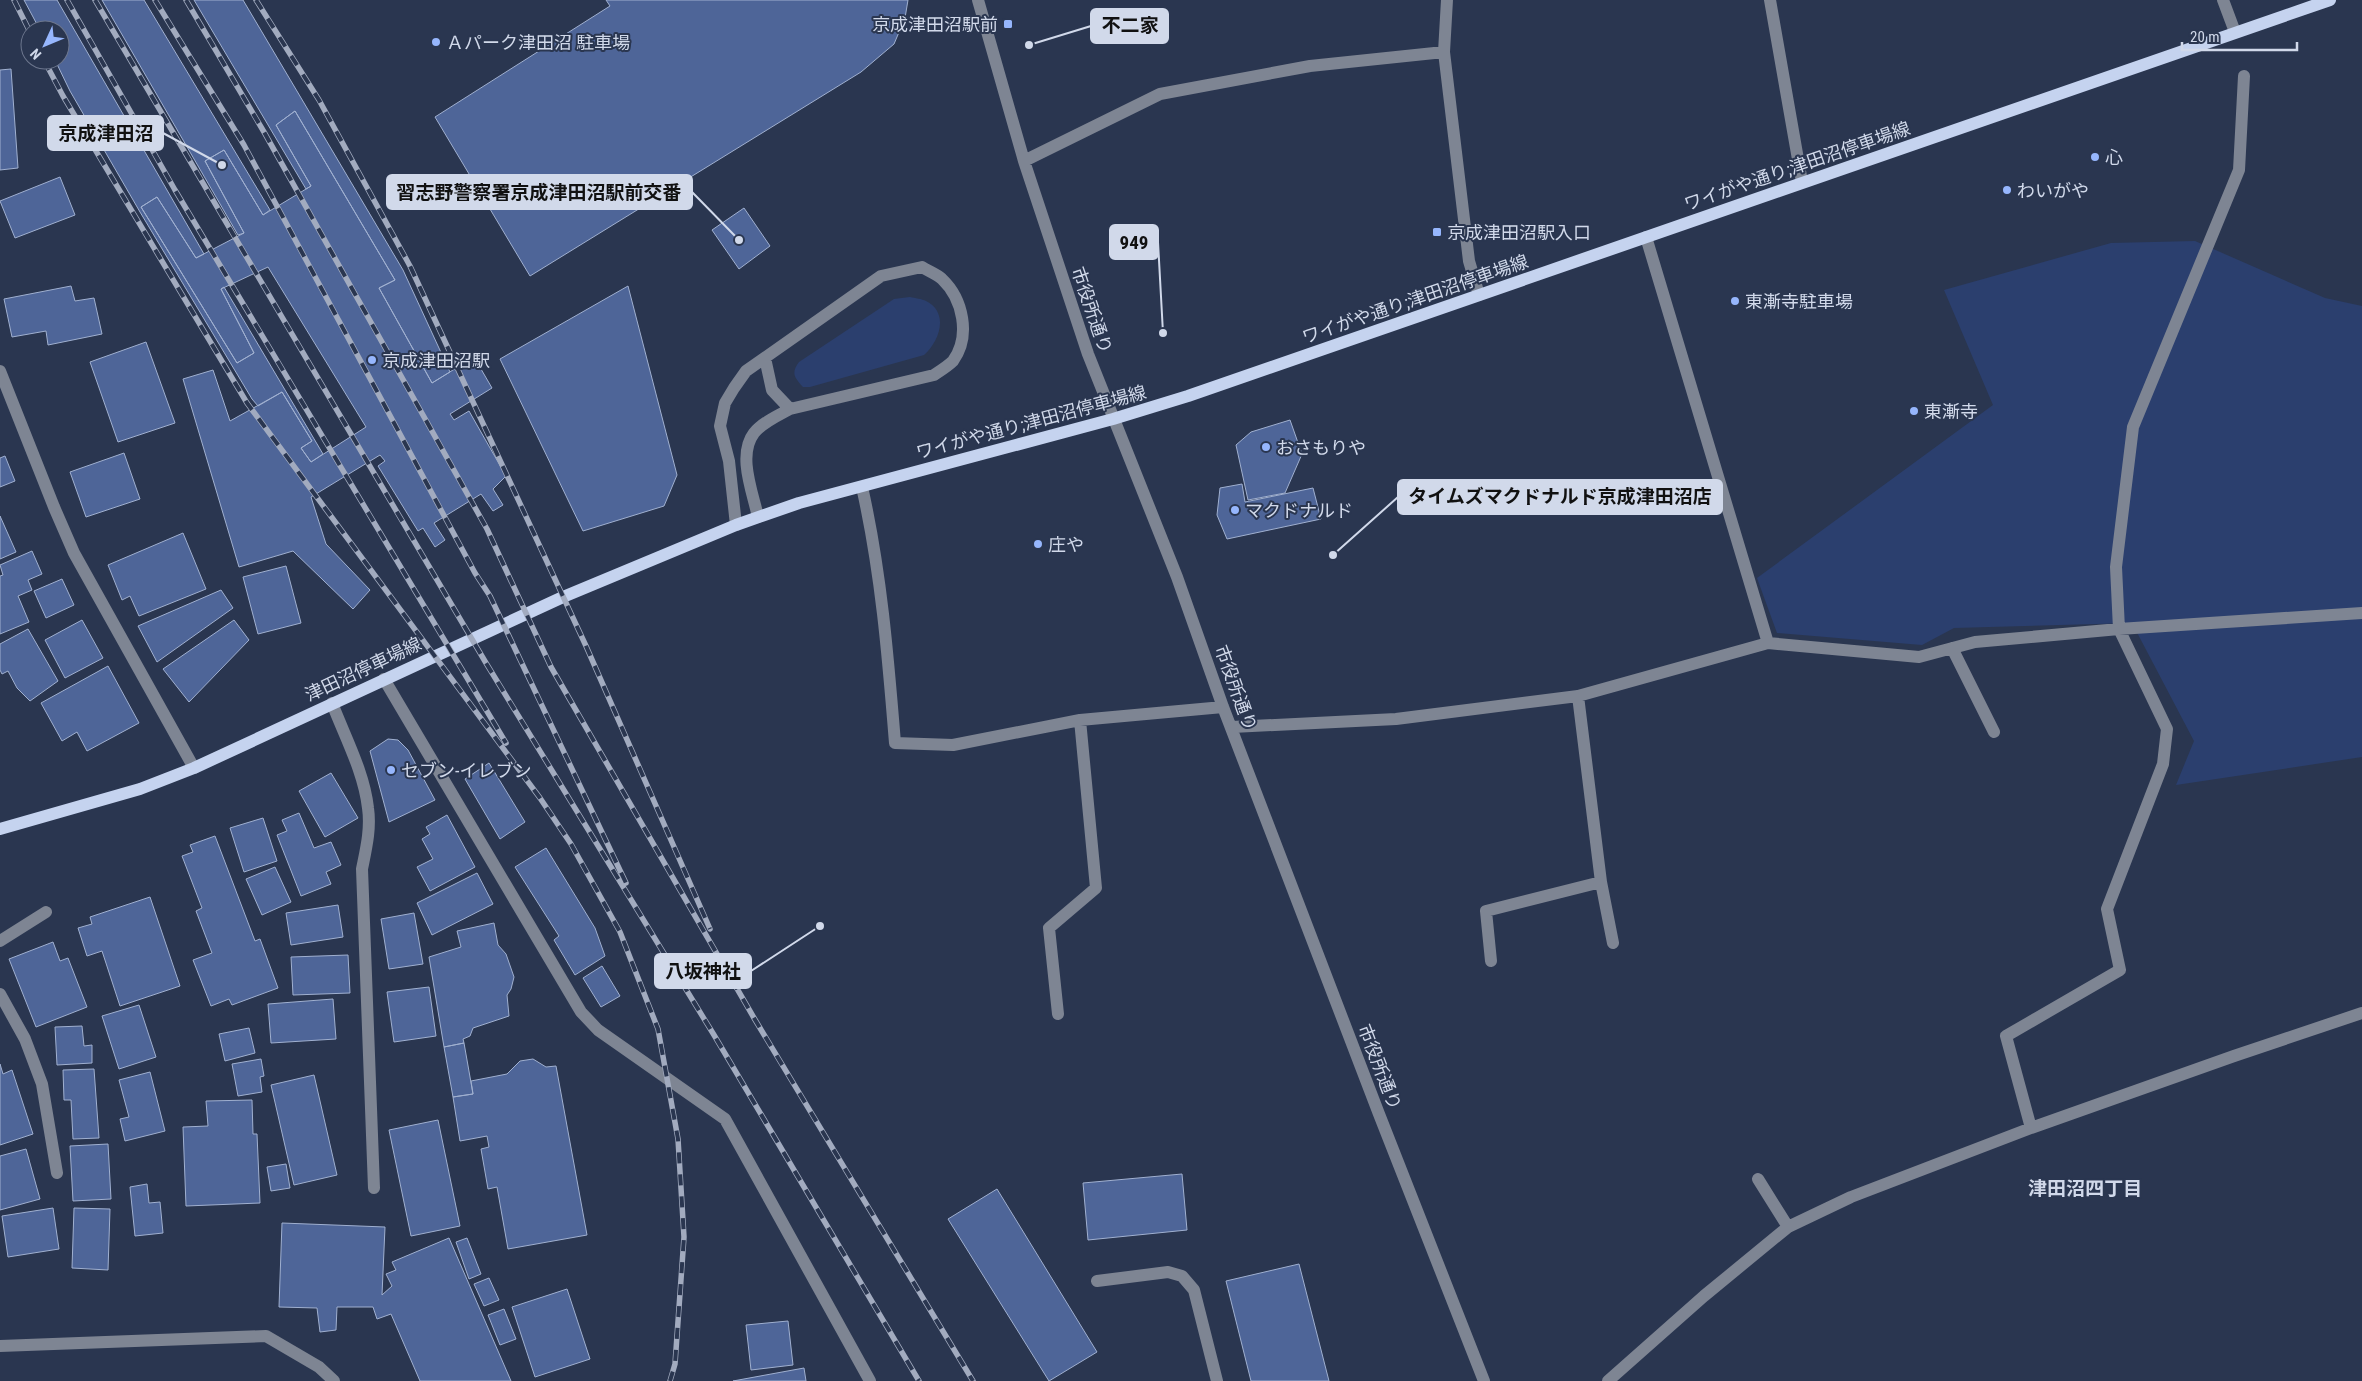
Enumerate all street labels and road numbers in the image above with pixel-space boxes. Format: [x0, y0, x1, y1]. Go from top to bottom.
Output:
street label: ワイがや通り;津田沼停車場線 [1681, 117, 1913, 215]
street label: ワイがや通り;津田沼停車場線 [1299, 250, 1531, 348]
street label: 市役所通り [1067, 264, 1117, 356]
street label: ワイがや通り;津田沼停車場線 [914, 381, 1148, 463]
street label: 津田沼停車場線 [301, 633, 425, 705]
street label: 市役所通り [1211, 642, 1261, 734]
street label: 市役所通り [1354, 1021, 1406, 1113]

